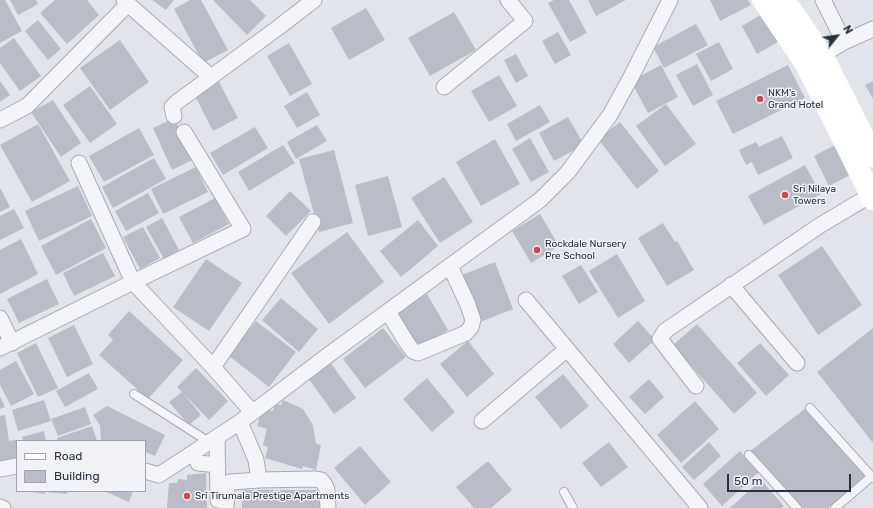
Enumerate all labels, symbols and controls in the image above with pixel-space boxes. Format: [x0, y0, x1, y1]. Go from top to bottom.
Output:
north arrow [817, 16, 857, 56]
text: N [840, 23, 855, 36]
place label: NKM's Grand Hotel [768, 87, 823, 110]
marker: NKM's Grand Hotel [755, 94, 765, 104]
place label: Sri Nilaya Towers [793, 183, 836, 206]
marker: Sri Nilaya Towers [780, 190, 790, 200]
place label: Rockdale Nursery Pre School [545, 238, 626, 262]
marker: Rockdale Nursery Pre School [532, 245, 542, 255]
legend [16, 440, 146, 492]
text: Road [54, 449, 82, 463]
scale bar [729, 466, 853, 492]
text: Building [54, 469, 100, 483]
text: 50 m [734, 474, 762, 488]
place label: Sri Tirumala Prestige Apartments [195, 490, 349, 502]
marker: Sri Tirumala Prestige Apartments [182, 491, 192, 501]

